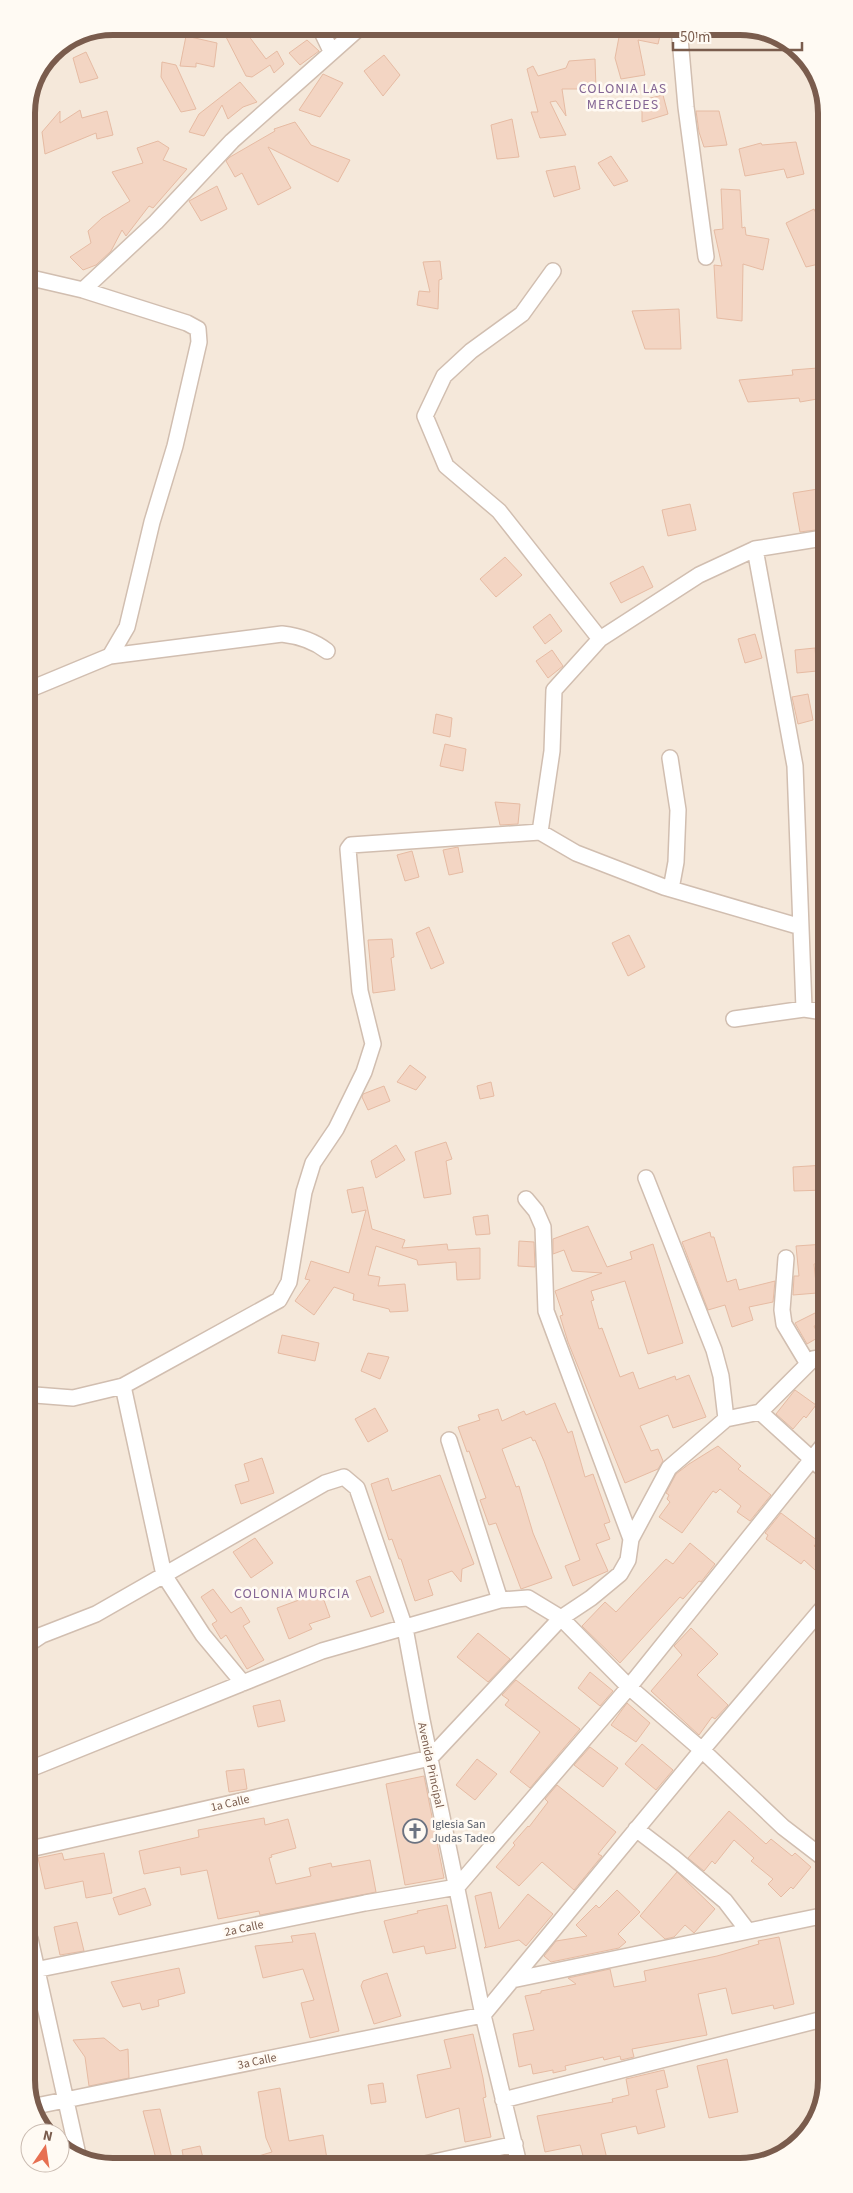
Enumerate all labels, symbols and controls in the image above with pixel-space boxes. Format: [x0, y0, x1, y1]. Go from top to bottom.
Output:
scale bar [673, 20, 802, 52]
text: 50 m [680, 27, 710, 48]
district label: COLONIA LAS MERCEDES [579, 79, 667, 115]
district label: COLONIA MURCIA [234, 1584, 350, 1604]
street label: Avenida Principal [413, 1721, 448, 1809]
street label: 1a Calle [209, 1791, 251, 1816]
place label: Iglesia San Judas Tadeo [432, 1816, 495, 1847]
church icon: Iglesia San Judas Tadeo [402, 1818, 428, 1844]
street label: 2a Calle [223, 1916, 265, 1941]
street label: 3a Calle [236, 2049, 278, 2074]
north arrow [20, 2123, 70, 2173]
text: N [41, 2126, 54, 2147]

